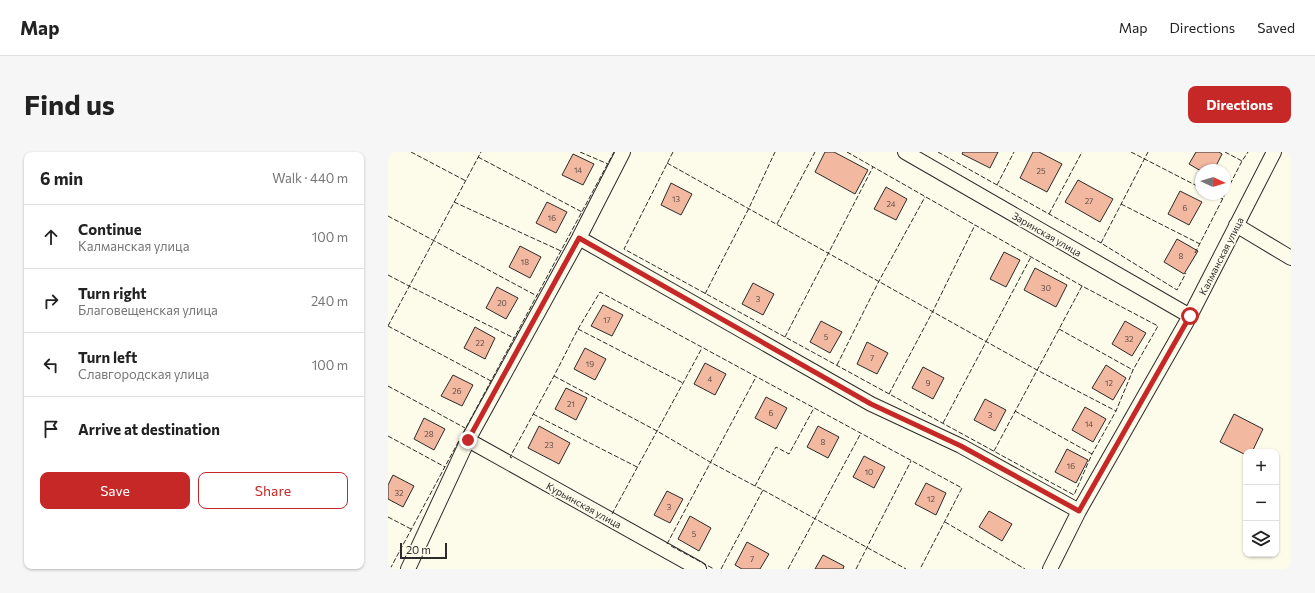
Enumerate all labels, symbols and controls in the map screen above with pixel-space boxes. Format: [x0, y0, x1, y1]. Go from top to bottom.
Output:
text: Map [20, 16, 59, 39]
text: Map [1119, 19, 1148, 36]
text: Directions [1170, 19, 1235, 36]
text: Saved [1257, 19, 1295, 36]
button: Directions [1188, 86, 1291, 123]
text: Find us [24, 87, 115, 121]
north arrow [1195, 164, 1231, 200]
house number: 14 [574, 165, 582, 175]
house number: 25 [1036, 166, 1046, 176]
text: 6 min [40, 168, 83, 189]
text: Walk · 440 m [272, 170, 348, 186]
house number: 13 [672, 194, 680, 204]
house number: 27 [1085, 196, 1093, 206]
house number: 24 [886, 199, 896, 209]
house number: 6 [1183, 203, 1188, 213]
street label: Заринская улица [1010, 209, 1084, 259]
house number: 16 [548, 213, 556, 223]
street label: Калманская улица [1196, 215, 1246, 297]
text: Continue [78, 220, 142, 238]
icon: ahead [40, 226, 62, 248]
text: 100 m [312, 229, 348, 245]
text: Калманская улица [78, 238, 189, 254]
house number: 8 [1179, 251, 1184, 261]
house number: 18 [521, 257, 529, 267]
house number: 30 [1041, 283, 1051, 293]
text: Turn right [78, 284, 147, 302]
icon: right [40, 290, 62, 312]
text: 240 m [311, 293, 348, 309]
house number: 3 [756, 294, 761, 304]
house number: 20 [497, 298, 507, 308]
text: Благовещенская улица [78, 302, 218, 318]
route start [1181, 307, 1199, 325]
house number: 17 [603, 315, 611, 325]
house number: 5 [824, 332, 829, 342]
house number: 32 [1125, 334, 1134, 344]
house number: 22 [476, 338, 485, 348]
text: Turn left [78, 348, 137, 366]
house number: 7 [870, 353, 874, 363]
icon: left [40, 354, 62, 376]
text: 100 m [312, 357, 348, 373]
house number: 19 [586, 359, 594, 369]
text: Славгородская улица [78, 366, 209, 382]
house number: 4 [708, 374, 713, 384]
house number: 9 [926, 378, 931, 388]
house number: 12 [1105, 378, 1113, 388]
house number: 26 [452, 386, 462, 396]
house number: 21 [567, 399, 575, 409]
house number: 6 [769, 408, 774, 418]
house number: 3 [988, 410, 993, 420]
icon: arrive [40, 418, 62, 440]
house number: 14 [1085, 419, 1093, 429]
text: Arrive at destination [78, 420, 220, 438]
house number: 28 [424, 429, 434, 439]
route end [459, 431, 477, 449]
house number: 8 [821, 437, 826, 447]
house number: 23 [545, 440, 554, 450]
map controls [1243, 449, 1279, 557]
button: + [1243, 449, 1279, 485]
house number: 16 [1067, 461, 1075, 471]
house number: 10 [865, 467, 873, 477]
button: Save [40, 472, 190, 509]
button: Share [198, 472, 348, 509]
street label: Курьинская улица [544, 479, 624, 531]
button: − [1243, 485, 1279, 521]
house number: 32 [395, 488, 404, 498]
house number: 12 [927, 494, 935, 504]
house number: 3 [667, 502, 672, 512]
button: layers [1243, 521, 1279, 557]
house number: 5 [692, 529, 697, 539]
scale bar [400, 541, 447, 560]
text: 20 m [406, 543, 431, 556]
house number: 7 [750, 554, 754, 564]

